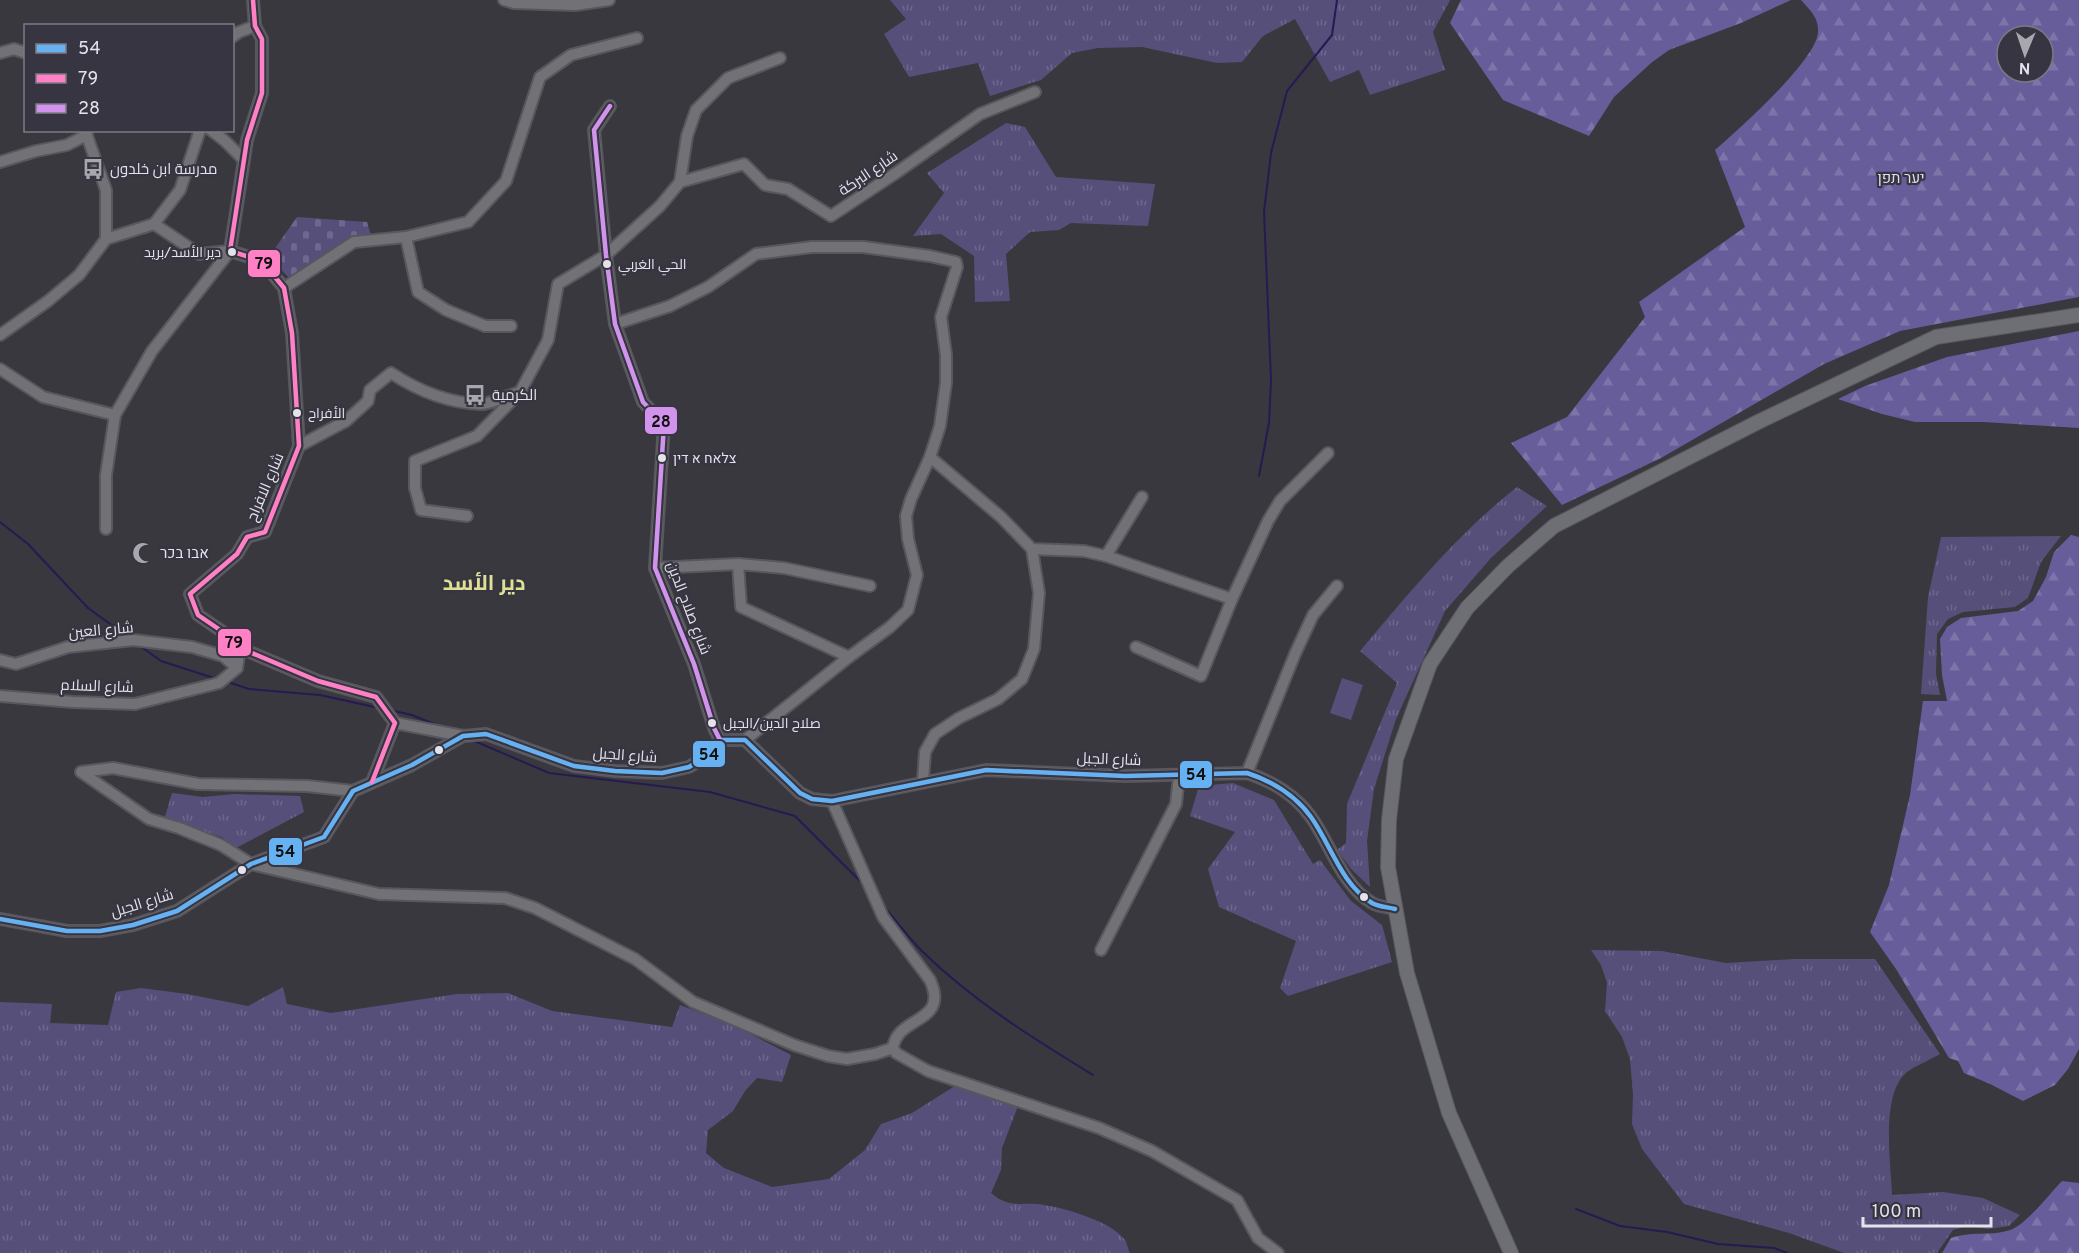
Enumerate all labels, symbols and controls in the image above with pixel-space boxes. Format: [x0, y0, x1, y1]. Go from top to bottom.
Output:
legend [24, 24, 234, 132]
north arrow [1995, 24, 2055, 84]
text: 54 [78, 38, 101, 61]
text: N [2018, 57, 2031, 77]
text: 79 [78, 68, 98, 91]
text: 28 [78, 98, 100, 121]
street label: شارع البركة [835, 147, 902, 201]
bus stop icon: مدرسة ابن خلدون [81, 157, 105, 181]
place label: مدرسة ابن خلدون [110, 161, 217, 180]
park label: יער תפן [1877, 170, 1925, 189]
place label: دير الأسد/بريد [144, 245, 221, 262]
marker: دير الأسد/بريد [226, 246, 238, 258]
line badge: 79 [247, 249, 281, 278]
text: 79 [255, 255, 273, 275]
place label: الحي الغربي [618, 257, 687, 276]
marker: الحي الغربي [601, 258, 613, 270]
bus stop icon: الكرمية [463, 383, 487, 407]
place label: الكرمية [492, 387, 537, 406]
place label: الأفراح [308, 406, 345, 423]
line badge: 28 [644, 406, 678, 435]
marker: الأفراح [291, 407, 303, 419]
text: 28 [651, 413, 671, 433]
street label: شارع الافراح [243, 450, 289, 525]
place label: צלאח א דין [673, 451, 737, 468]
marker: צלאח א דין [656, 452, 668, 464]
mosque icon: אבו בכר [131, 541, 155, 565]
place label: אבו בכר [160, 545, 209, 564]
street label: شارع صلاح الدين [661, 559, 714, 658]
district label: دير الأسد [443, 571, 525, 598]
street label: شارع العين [68, 619, 134, 644]
line badge: 79 [217, 628, 252, 657]
text: 79 [225, 634, 243, 654]
street label: شارع السلام [60, 677, 134, 698]
place label: صلاح الدين/الجبل [723, 716, 821, 733]
marker: صلاح الدين/الجبل [706, 717, 718, 729]
line badge: 54 [692, 740, 726, 768]
unlabelled marker [433, 744, 445, 756]
street label: شارع الجبل [592, 745, 658, 768]
text: 54 [699, 746, 719, 766]
street label: شارع الجبل [1076, 750, 1142, 771]
line badge: 54 [1179, 760, 1213, 789]
text: 54 [1186, 766, 1206, 786]
line badge: 54 [268, 837, 303, 866]
text: 54 [275, 843, 295, 863]
unlabelled marker [236, 864, 248, 876]
street label: شارع الجبل [109, 886, 176, 923]
unlabelled marker [1358, 891, 1370, 903]
scale bar [1863, 1190, 1990, 1228]
text: 100 m [1872, 1201, 1921, 1224]

